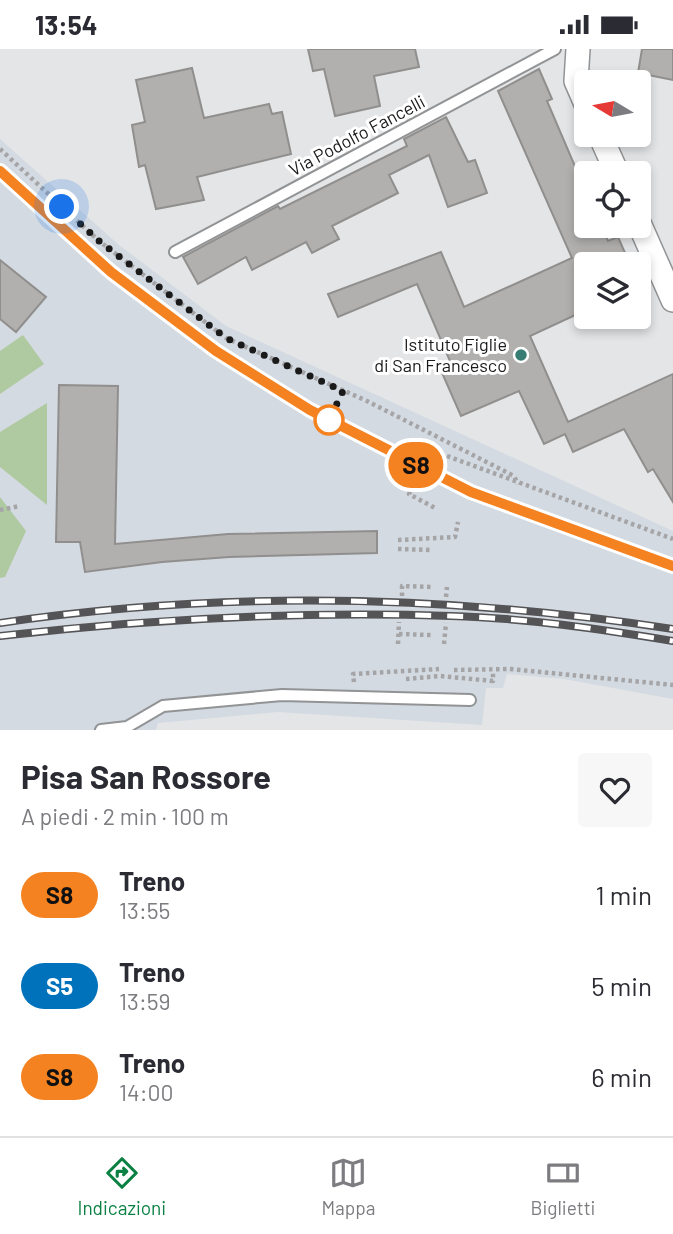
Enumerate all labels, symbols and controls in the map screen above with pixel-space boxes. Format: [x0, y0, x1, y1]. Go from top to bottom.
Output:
text: 13:54 [35, 9, 97, 40]
north arrow [574, 70, 651, 147]
map controls [574, 70, 651, 329]
street label: Via Podolfo Fancelli [285, 90, 428, 180]
button: locate [574, 161, 651, 238]
your location [44, 189, 79, 224]
button: layers [574, 252, 651, 329]
place label: Istituto Figlie di San Francesco [374, 333, 507, 376]
marker: Istituto Figlie di San Francesco [513, 347, 529, 363]
unlabelled marker [314, 405, 344, 435]
line badge: S8 [384, 442, 448, 488]
text: S8 [402, 450, 430, 479]
button: heart [578, 753, 652, 827]
text: Pisa San Rossore [21, 756, 271, 796]
text: A piedi · 2 min · 100 m [21, 802, 229, 830]
text: Treno [119, 865, 185, 896]
text: 1 min [596, 879, 652, 910]
text: S8 [46, 880, 73, 909]
text: 13:55 [119, 896, 170, 924]
text: Treno [119, 956, 185, 987]
text: 5 min [591, 970, 652, 1001]
text: S5 [46, 971, 73, 1000]
text: 13:59 [119, 987, 171, 1015]
text: Treno [119, 1047, 185, 1078]
text: 6 min [591, 1061, 652, 1092]
text: S8 [46, 1062, 73, 1091]
text: 14:00 [119, 1078, 174, 1106]
tab: Indicazioni [78, 1154, 166, 1219]
tab: Mappa [321, 1154, 375, 1219]
tab: Biglietti [531, 1154, 595, 1219]

